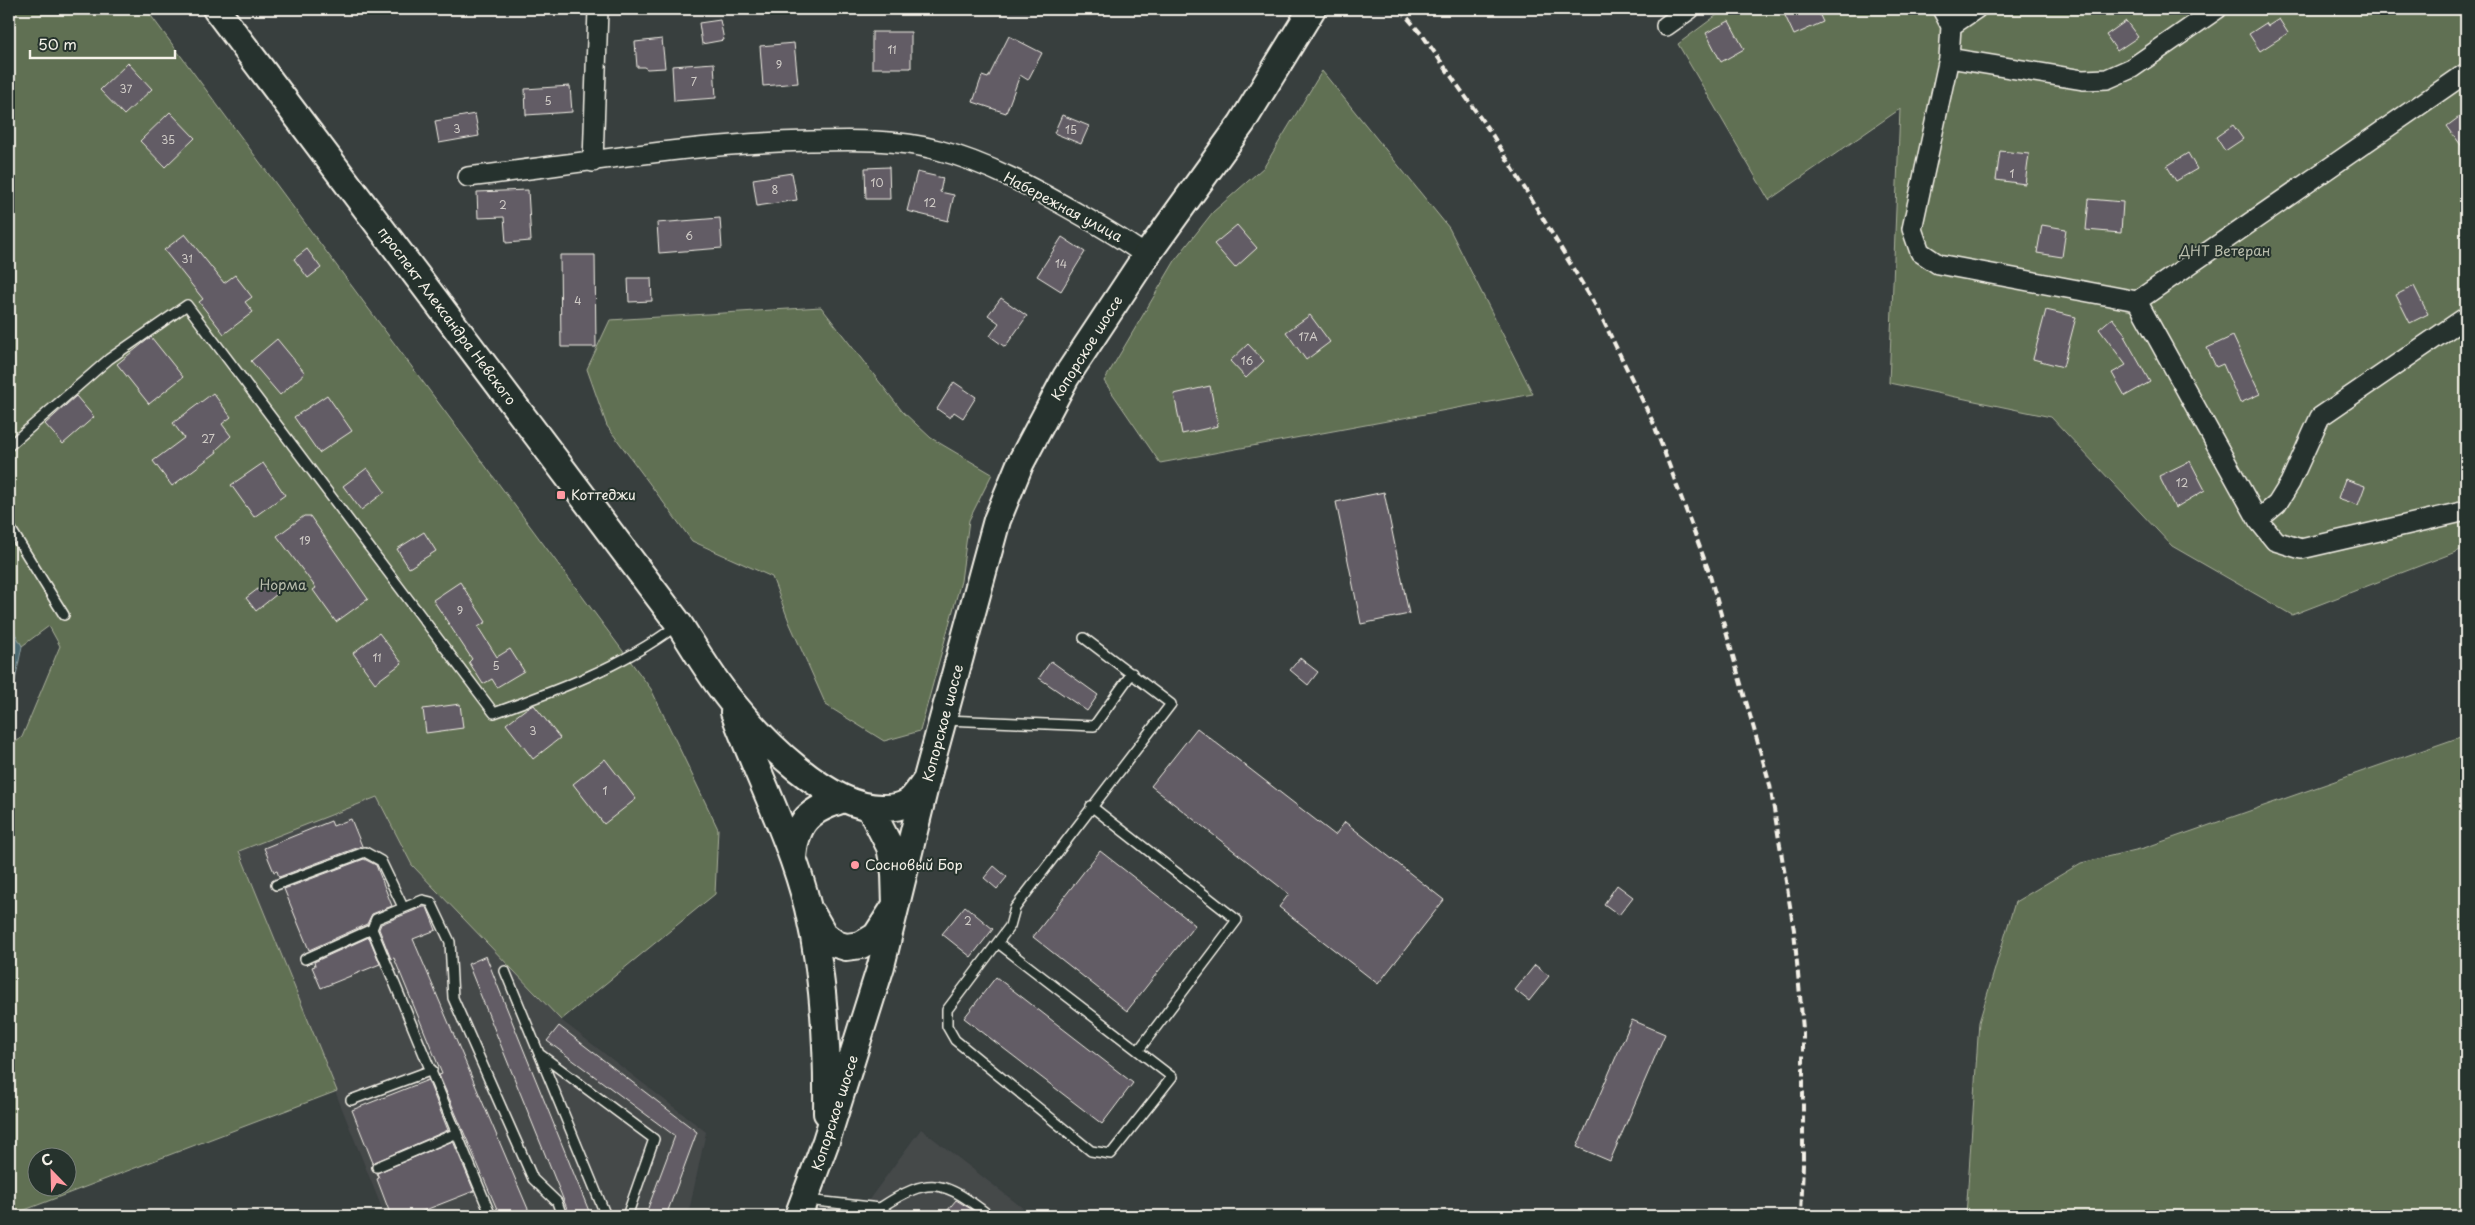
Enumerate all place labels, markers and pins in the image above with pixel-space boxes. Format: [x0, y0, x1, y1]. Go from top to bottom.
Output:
place label: Коттеджи [571, 484, 636, 505]
marker: Коттеджи [555, 489, 567, 501]
place label: Сосновый Бор [865, 854, 963, 875]
marker: Сосновый Бор [849, 859, 861, 871]

